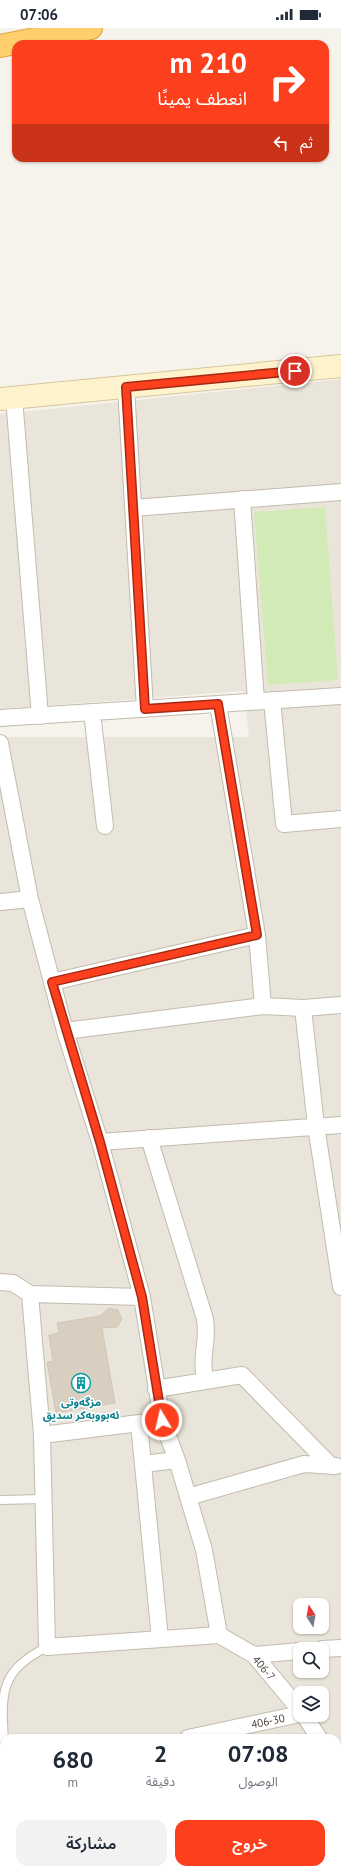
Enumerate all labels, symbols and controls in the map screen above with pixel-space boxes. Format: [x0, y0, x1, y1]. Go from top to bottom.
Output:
text: 07:06 [20, 5, 58, 24]
text: 210 m [170, 44, 247, 81]
icon: right [261, 56, 313, 108]
text: انعطف يمينًا [157, 87, 247, 110]
icon: left [270, 132, 292, 154]
text: ثم [300, 133, 313, 152]
pin [278, 354, 312, 388]
icon: arrive [284, 360, 306, 382]
building icon: مزگەوتی ئەبووبەکر سدیق [70, 1372, 92, 1394]
place label: مزگەوتی ئەبووبەکر سدیق [43, 1395, 119, 1422]
position arrow [141, 1399, 183, 1441]
north arrow [293, 1598, 329, 1634]
map controls [293, 1598, 329, 1722]
button: search [293, 1642, 329, 1678]
street label: 406-7 [250, 1653, 278, 1683]
button: layers [293, 1686, 329, 1722]
street label: 406-30 [250, 1711, 286, 1731]
text: 2 [154, 1738, 167, 1769]
text: 07:08 [228, 1738, 289, 1769]
text: 680 [52, 1744, 93, 1775]
text: دقيقة [146, 1773, 175, 1790]
text: الوصول [238, 1773, 278, 1790]
text: m [68, 1774, 78, 1791]
button: مشاركة [16, 1820, 167, 1866]
button: خروج [175, 1820, 325, 1866]

